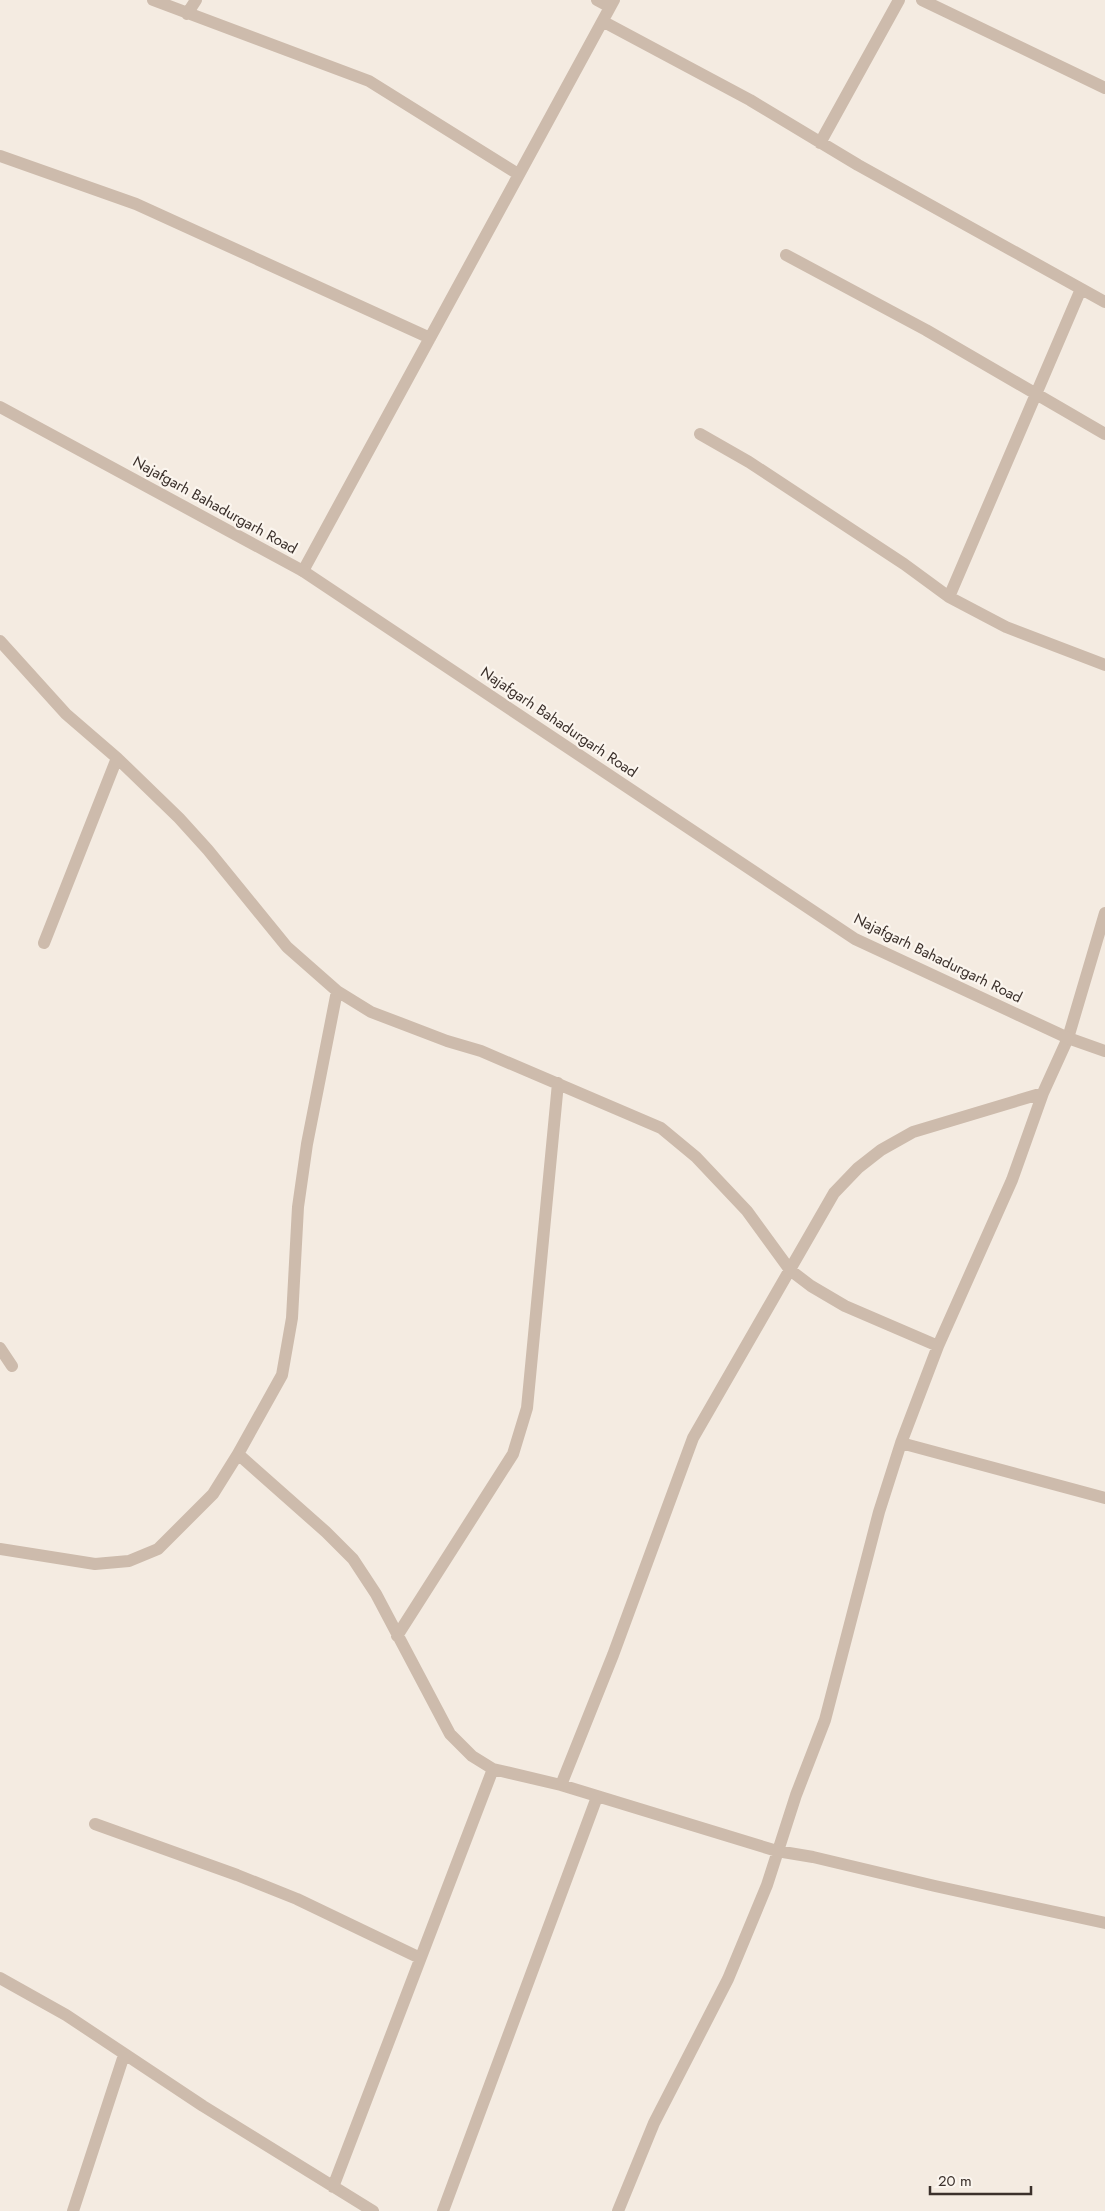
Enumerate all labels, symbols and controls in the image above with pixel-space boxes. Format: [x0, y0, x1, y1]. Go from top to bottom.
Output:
street label: Najafgarh Bahadurgarh Road [129, 451, 301, 559]
street label: Najafgarh Bahadurgarh Road [476, 661, 642, 783]
street label: Najafgarh Bahadurgarh Road [850, 908, 1026, 1008]
scale bar [930, 2164, 1031, 2196]
text: 20 m [938, 2170, 972, 2192]

